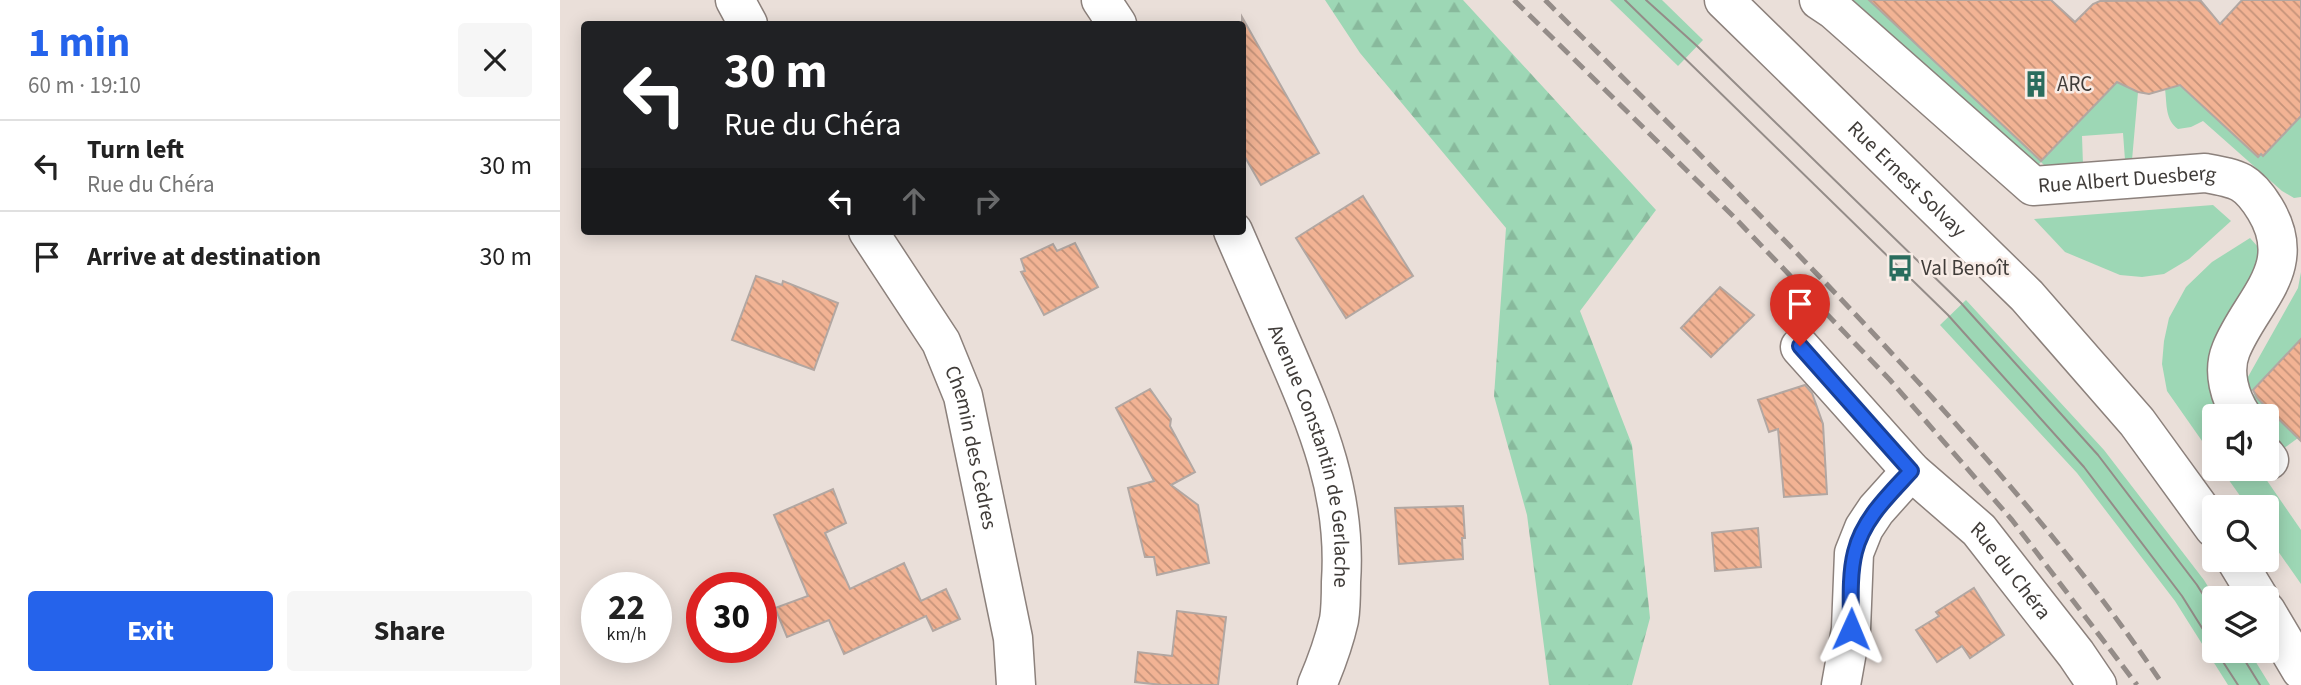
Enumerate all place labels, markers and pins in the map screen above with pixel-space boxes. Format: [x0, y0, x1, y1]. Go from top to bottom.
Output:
building icon: ARC [2021, 69, 2051, 99]
place label: ARC [2057, 69, 2092, 99]
bus stop icon: Val Benoît [1885, 253, 1915, 283]
place label: Val Benoît [1921, 253, 2009, 283]
pin [1770, 274, 1830, 346]

